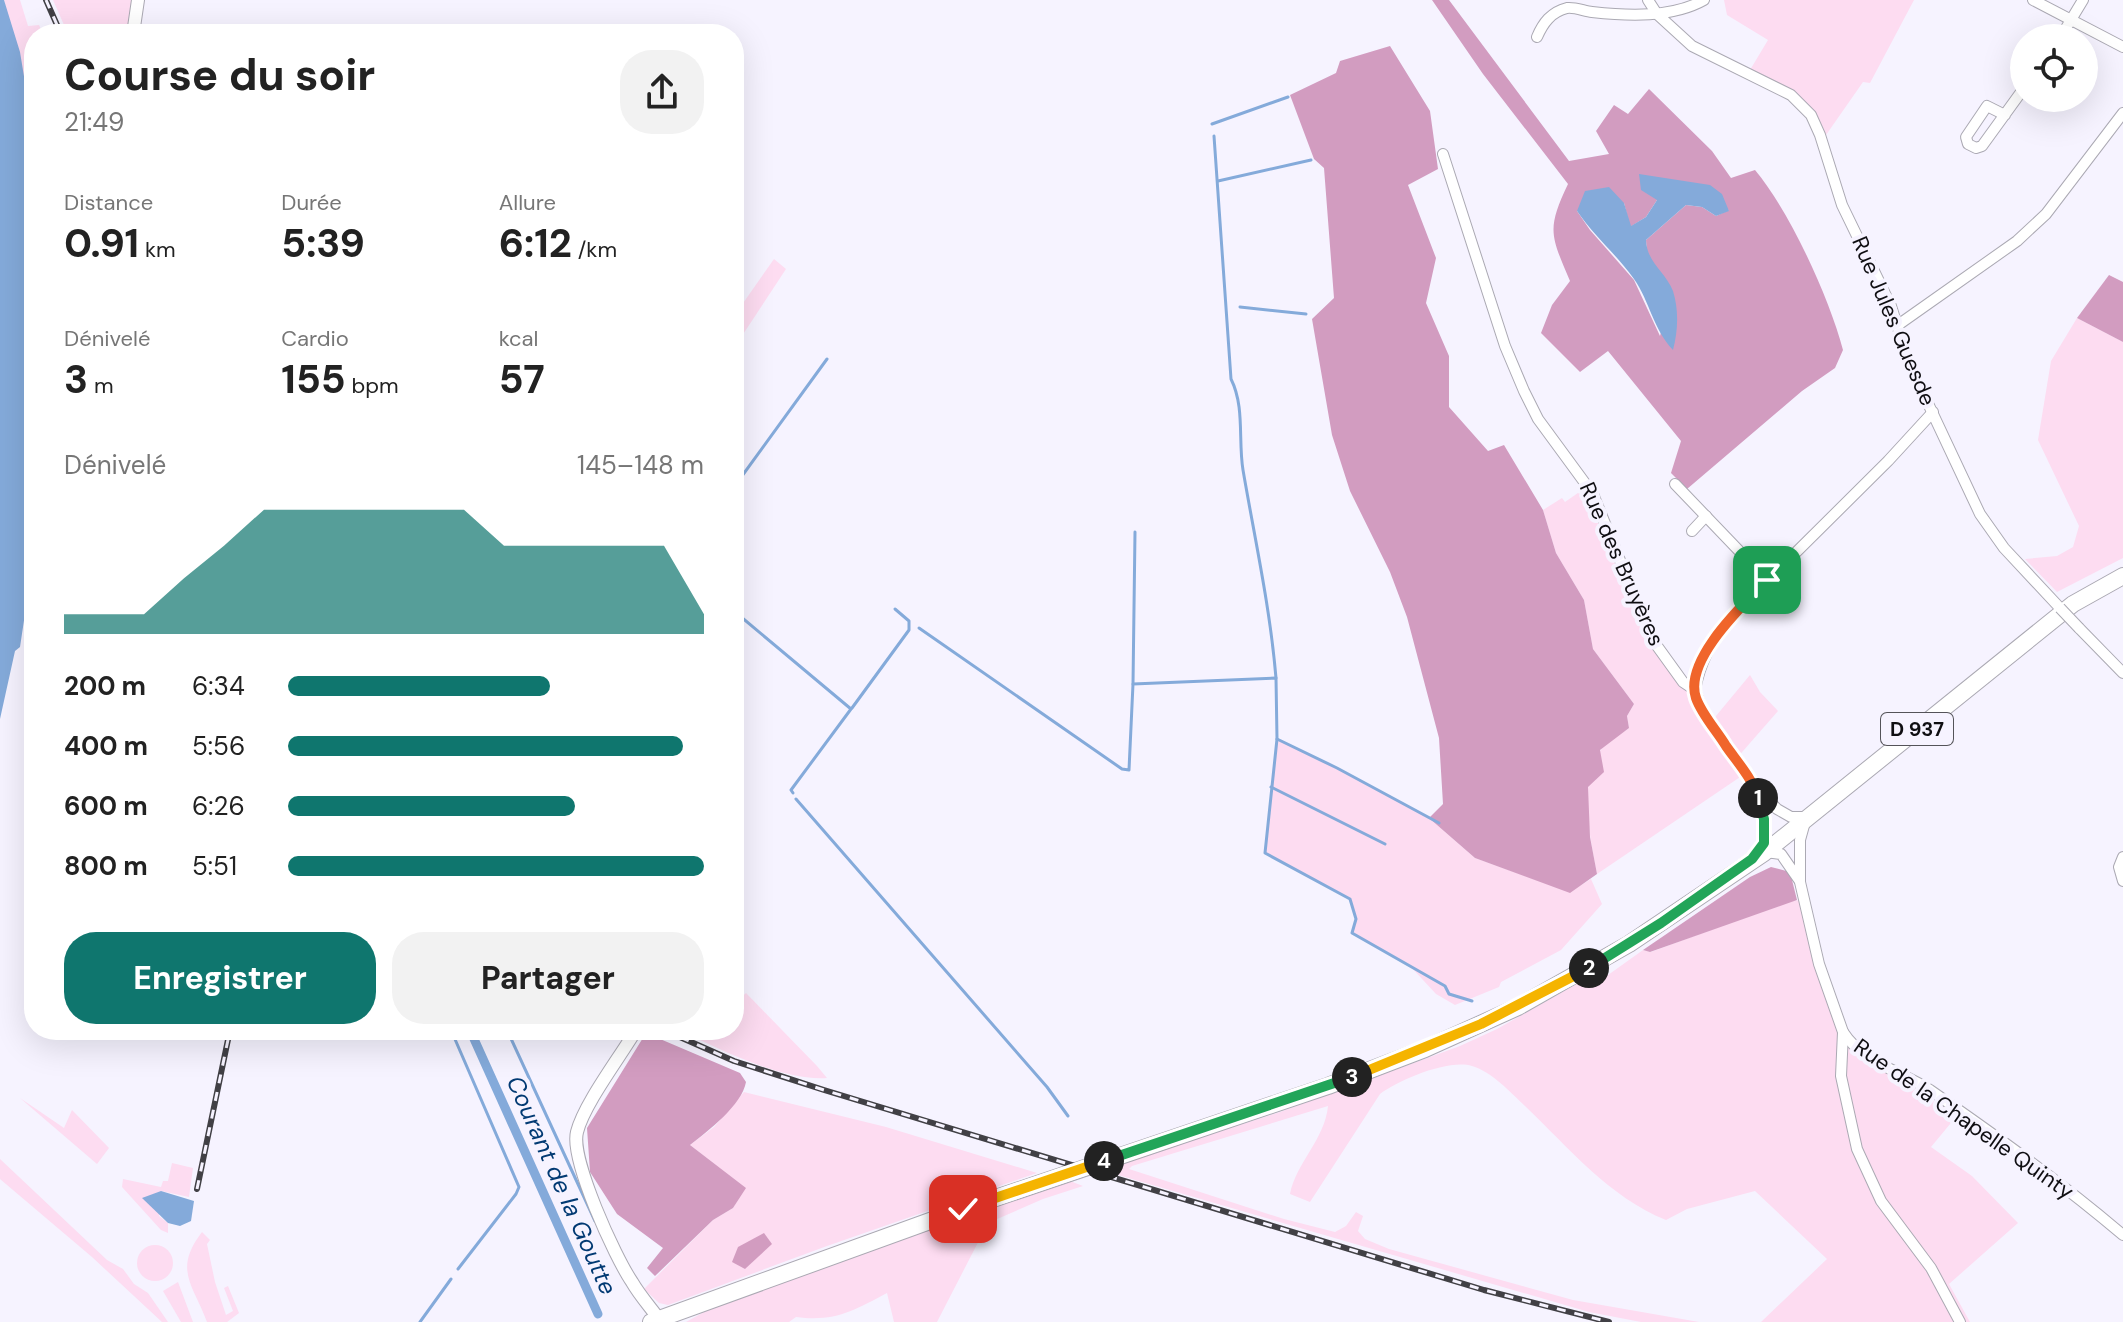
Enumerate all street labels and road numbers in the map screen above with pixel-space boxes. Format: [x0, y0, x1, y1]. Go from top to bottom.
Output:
street label: Rue Jules Guesde [1845, 232, 1943, 410]
street label: Rue des Bruyères [1573, 478, 1671, 650]
road number: D 937 [1881, 713, 1953, 745]
street label: Rue de la Chapelle Quinty [1848, 1032, 2080, 1206]

